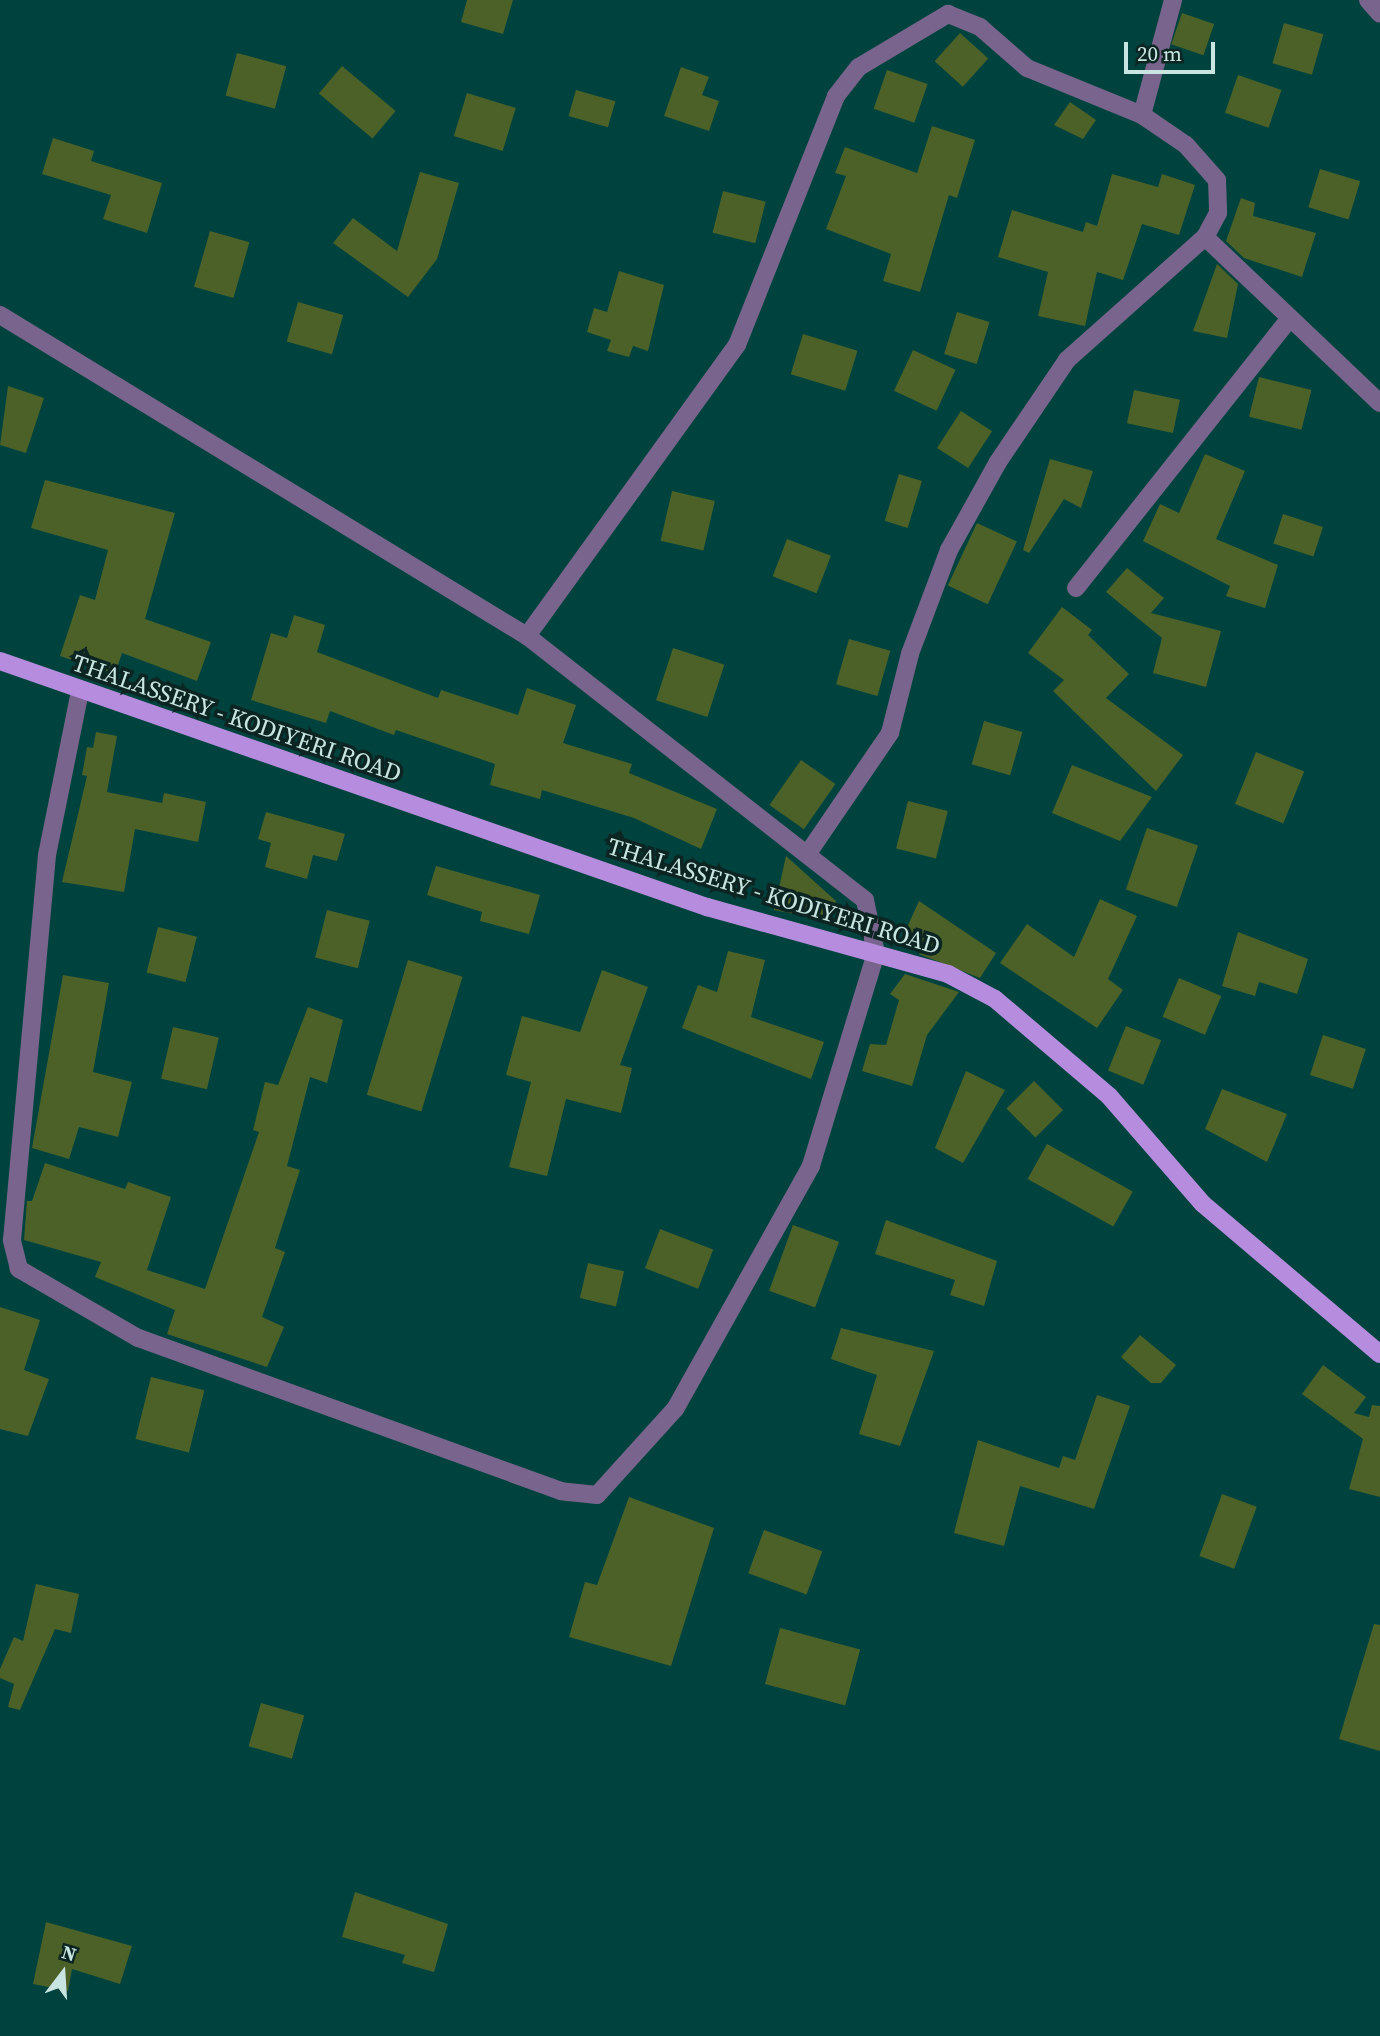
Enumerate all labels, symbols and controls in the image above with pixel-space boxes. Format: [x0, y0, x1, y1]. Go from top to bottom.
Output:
scale bar [1128, 28, 1219, 72]
text: 20 m [1137, 39, 1182, 68]
street label: THALASSERY - KODIYERI ROAD [68, 648, 406, 788]
street label: THALASSERY - KODIYERI ROAD [604, 832, 944, 960]
north arrow [28, 1938, 98, 2008]
text: N [59, 1938, 80, 1967]

